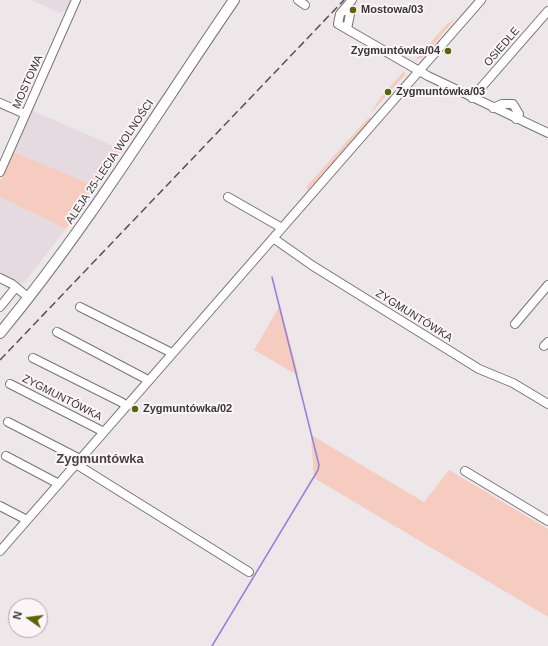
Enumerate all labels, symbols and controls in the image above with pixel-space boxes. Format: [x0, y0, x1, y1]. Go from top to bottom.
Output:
place label: Mostowa/03 [361, 3, 423, 17]
marker: Mostowa/03 [348, 5, 358, 15]
street label: OSIEDLE [481, 25, 523, 69]
place label: Zygmuntówka/04 [351, 44, 440, 58]
marker: Zygmuntówka/04 [443, 46, 453, 56]
street label: MOSTOWA [10, 53, 46, 111]
place label: Zygmuntówka/03 [396, 85, 485, 99]
marker: Zygmuntówka/03 [383, 87, 393, 97]
street label: ALEJA 25-LECIA WOLNOŚCI [63, 97, 157, 227]
street label: ZYGMUNTÓWKA [373, 287, 455, 345]
street label: ZYGMUNTÓWKA [20, 372, 104, 424]
place label: Zygmuntówka/02 [143, 402, 232, 416]
marker: Zygmuntówka/02 [130, 404, 140, 414]
district label: Zygmuntówka [56, 451, 144, 467]
north arrow [8, 598, 48, 638]
text: N [11, 610, 24, 621]

